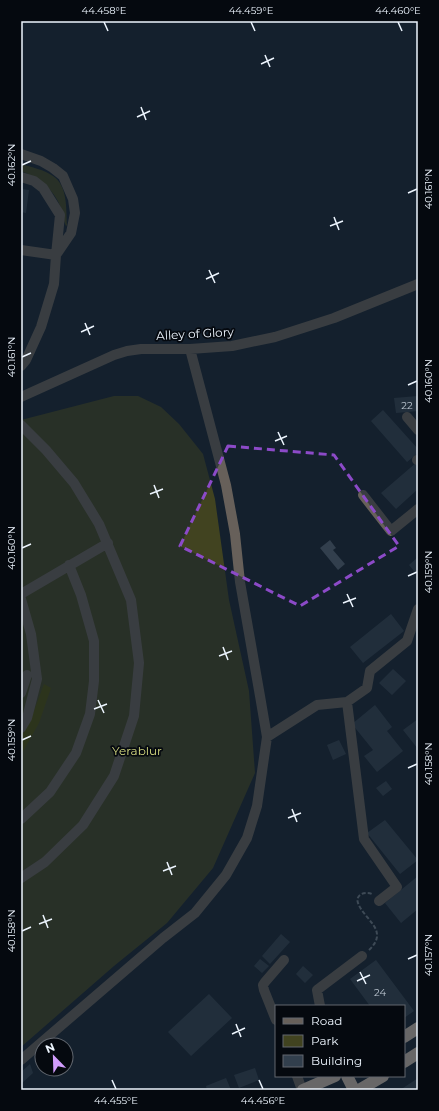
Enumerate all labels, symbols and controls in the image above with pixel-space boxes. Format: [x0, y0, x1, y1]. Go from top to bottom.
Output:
text: 44.458°E [82, 4, 127, 17]
text: 44.459°E [229, 4, 274, 17]
text: 44.460°E [375, 4, 421, 17]
text: 40.162°N [5, 144, 18, 186]
text: 40.161°N [422, 169, 435, 209]
street label: Alley of Glory [156, 324, 235, 343]
text: 40.161°N [5, 337, 18, 377]
text: 40.160°N [422, 359, 435, 403]
house number: 22 [401, 399, 413, 412]
text: 40.160°N [5, 526, 18, 570]
text: 40.159°N [422, 551, 435, 593]
text: 40.159°N [5, 719, 18, 761]
text: 40.158°N [422, 742, 435, 786]
park label: Yerablur [112, 743, 162, 758]
text: 40.158°N [5, 909, 18, 953]
text: 40.157°N [422, 934, 435, 976]
house number: 24 [374, 986, 386, 999]
legend [275, 1005, 405, 1077]
text: Road [311, 1013, 342, 1028]
text: Park [311, 1033, 339, 1048]
north arrow [34, 1037, 74, 1077]
text: N [43, 1040, 57, 1056]
text: Building [311, 1053, 362, 1068]
text: 44.455°E [94, 1094, 138, 1107]
text: 44.456°E [241, 1094, 286, 1107]

